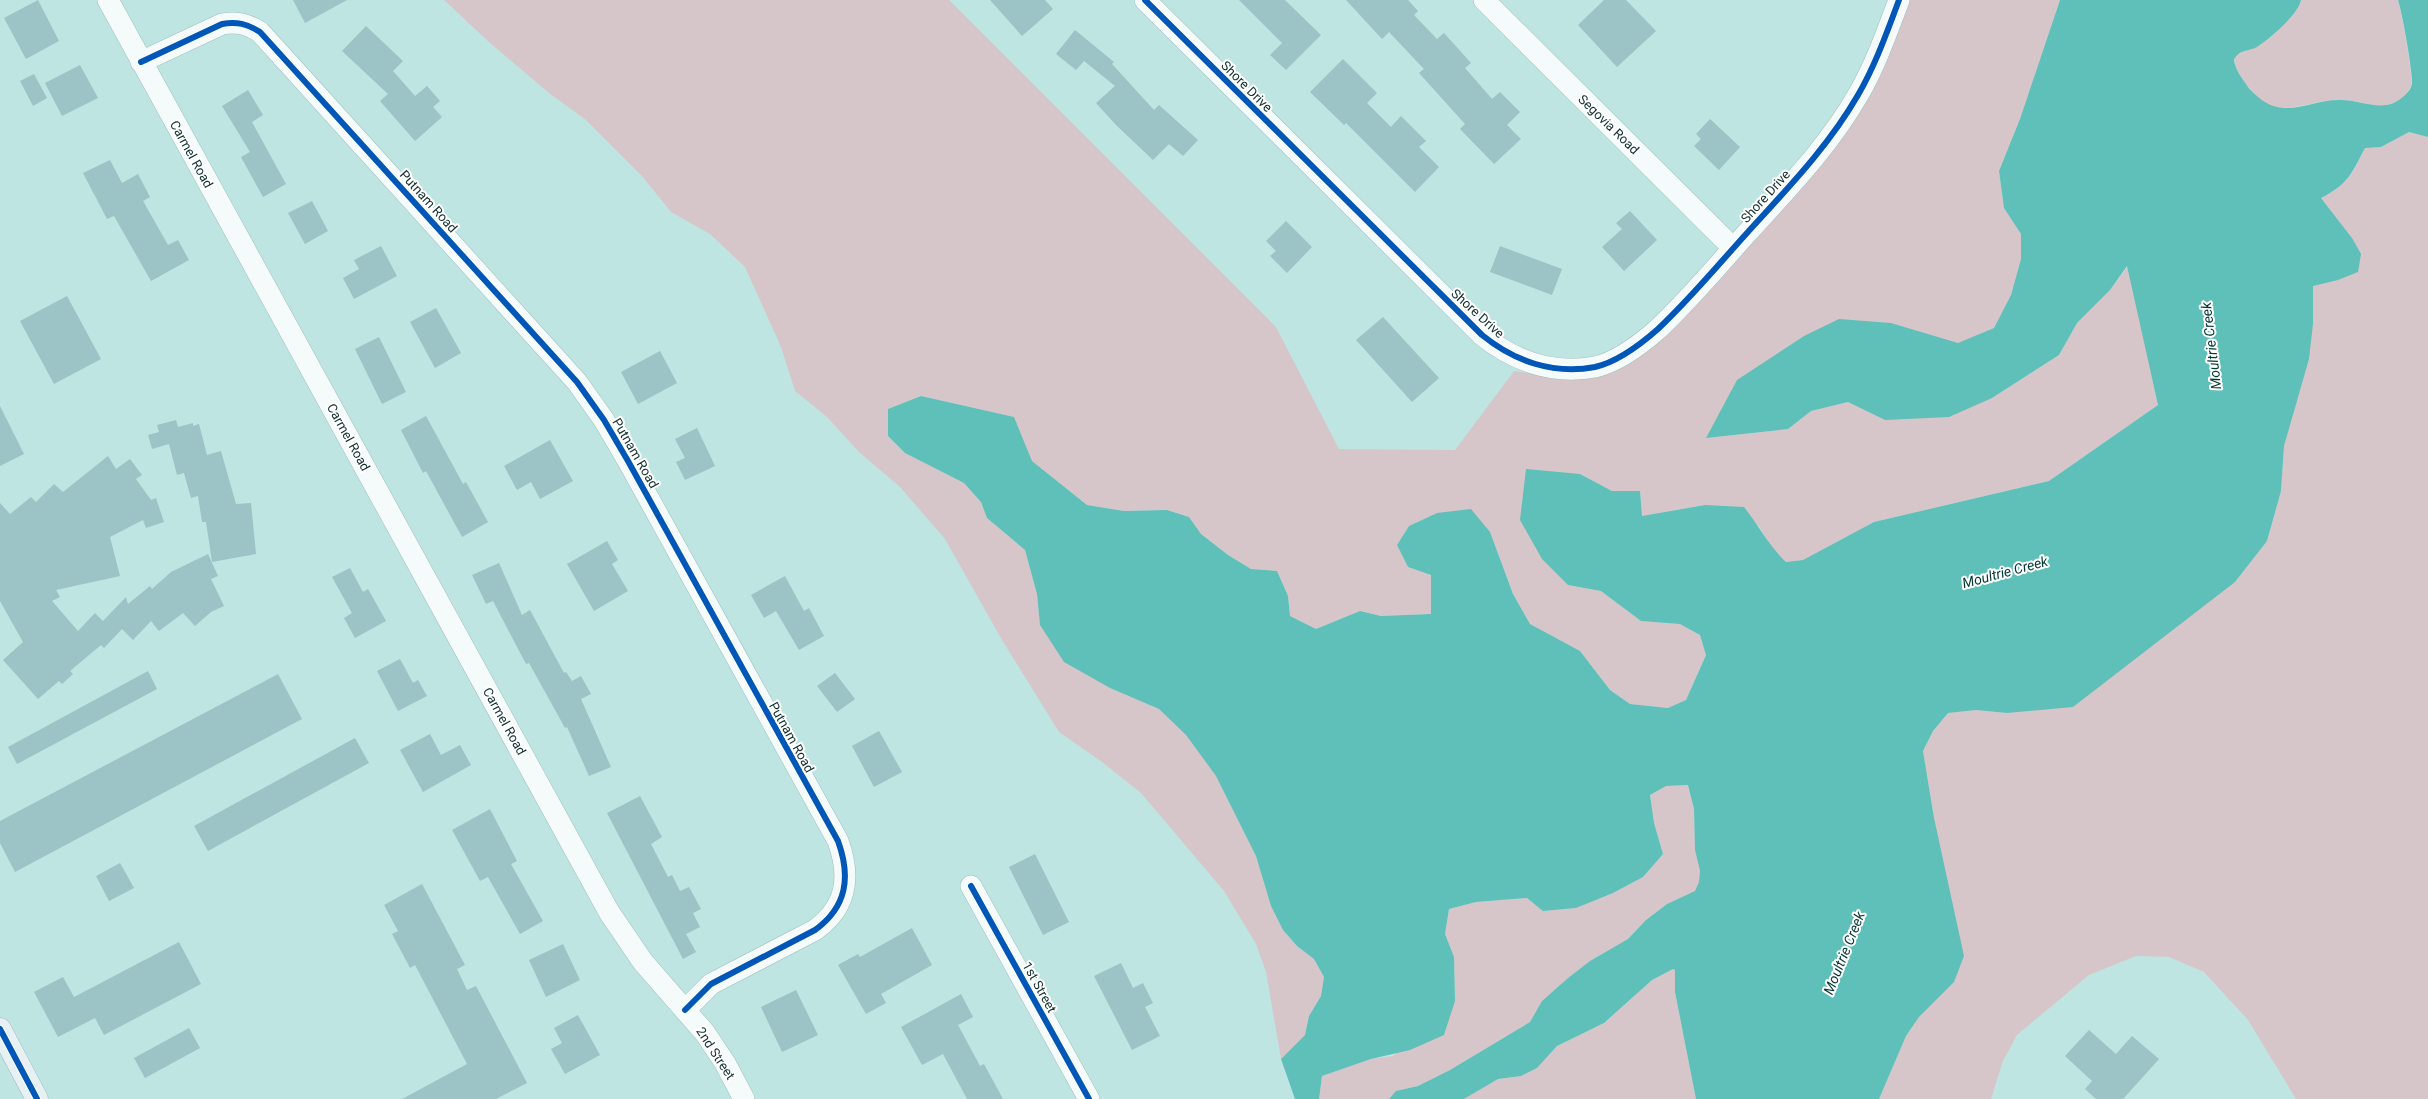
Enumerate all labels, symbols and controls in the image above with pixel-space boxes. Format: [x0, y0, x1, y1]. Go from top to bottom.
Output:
street label: Shore Drive [1218, 58, 1275, 115]
street label: Segovia Road [1575, 92, 1642, 157]
street label: Carmel Road [167, 118, 216, 190]
street label: Putnam Road [397, 167, 460, 235]
street label: Shore Drive [1738, 167, 1793, 226]
street label: Shore Drive [1448, 286, 1507, 341]
water label: Moultrie Creek [2198, 300, 2224, 391]
street label: Carmel Road [324, 401, 373, 473]
street label: Putnam Road [609, 416, 662, 491]
water label: Moultrie Creek [1960, 553, 2051, 591]
street label: Carmel Road [480, 685, 529, 757]
street label: Putnam Road [766, 699, 817, 775]
water label: Moultrie Creek [1820, 908, 1868, 997]
street label: 1st Street [1019, 959, 1060, 1015]
street label: 2nd Street [693, 1024, 738, 1082]

